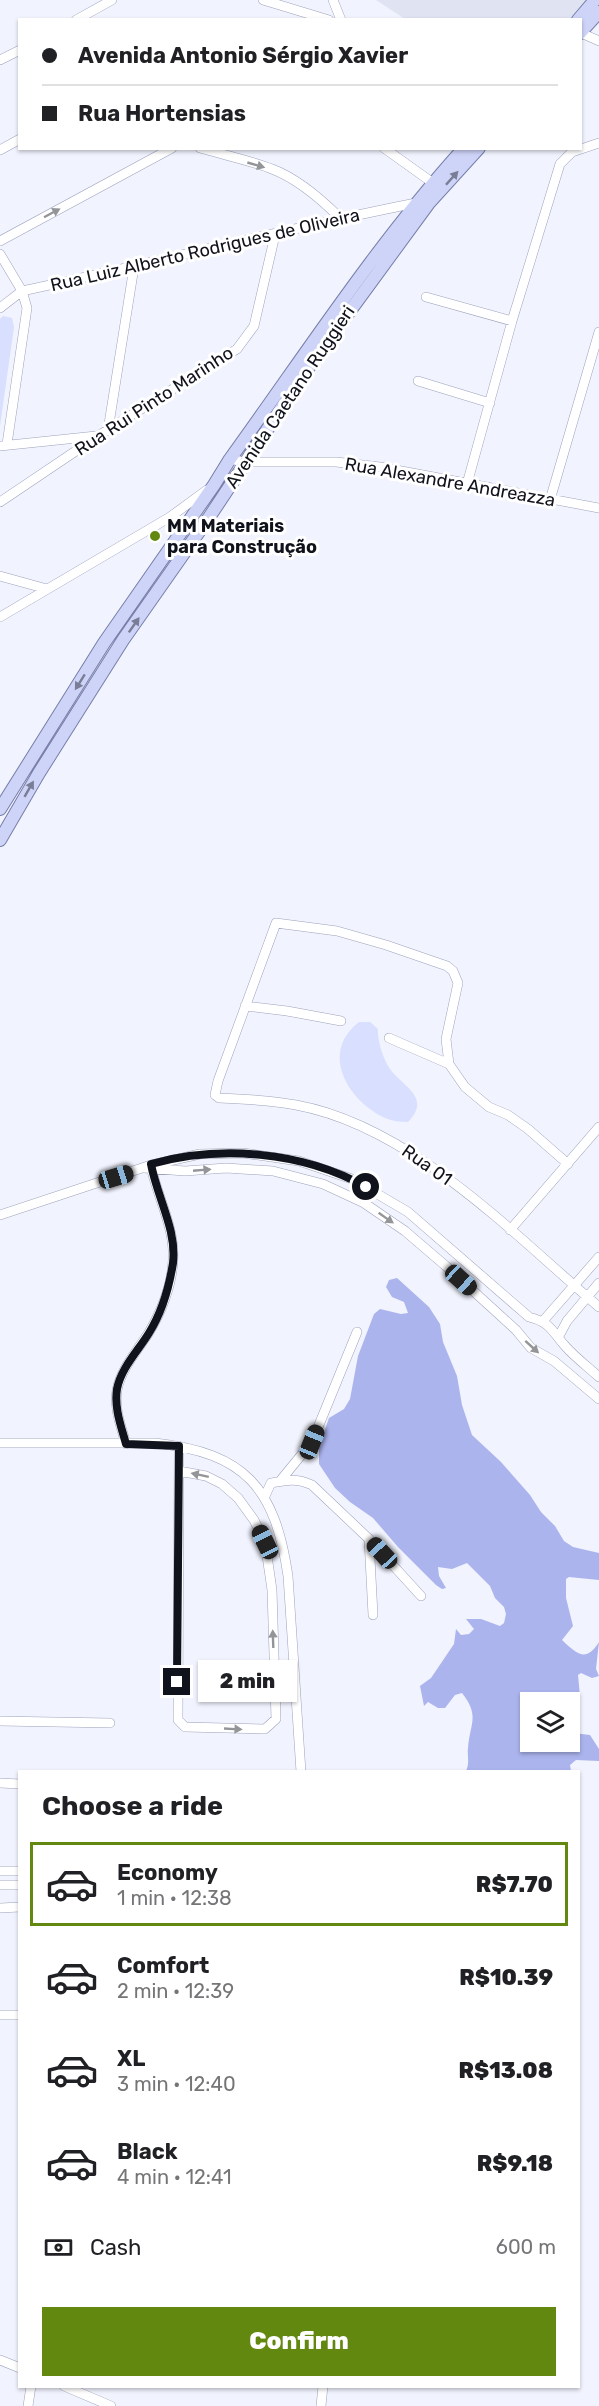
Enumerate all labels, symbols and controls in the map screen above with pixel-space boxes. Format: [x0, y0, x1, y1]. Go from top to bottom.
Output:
text: Avenida Antonio Sérgio Xavier [78, 42, 408, 69]
text: Rua Hortensias [78, 100, 246, 127]
one-way arrow [247, 160, 265, 170]
one-way arrow [445, 171, 458, 186]
street label: Rua Luiz Alberto Rodrigues de Oliveira [48, 204, 362, 296]
one-way arrow [43, 208, 60, 218]
street label: Avenida Caetano Ruggieri [221, 301, 359, 493]
street label: Rua Rui Pinto Marinho [71, 342, 237, 460]
street label: Rua Alexandre Andreazza [343, 453, 557, 511]
place label: MM Materiais para Construção [167, 515, 317, 558]
marker: MM Materiais para Construção [148, 529, 162, 543]
one-way arrow [128, 617, 140, 633]
one-way arrow [74, 674, 85, 690]
one-way arrow [24, 781, 34, 798]
street label: Rua 01 [398, 1140, 456, 1190]
car [96, 1163, 136, 1191]
one-way arrow [193, 1165, 212, 1175]
route start [352, 1173, 379, 1200]
one-way arrow [378, 1212, 394, 1224]
car [442, 1261, 480, 1299]
one-way arrow [524, 1341, 539, 1354]
car [297, 1422, 327, 1462]
one-way arrow [191, 1470, 209, 1480]
car [249, 1522, 281, 1562]
car [363, 1534, 401, 1572]
one-way arrow [269, 1630, 278, 1649]
callout: 2 min [198, 1661, 297, 1703]
route end [163, 1668, 190, 1695]
text: 2 min [220, 1669, 275, 1693]
map controls [520, 1692, 580, 1752]
button: layers [520, 1692, 580, 1752]
one-way arrow [224, 1725, 243, 1734]
text: Choose a ride [42, 1790, 223, 1822]
icon: car [45, 1857, 99, 1911]
text: Economy [117, 1859, 218, 1886]
text: R$7.70 [476, 1871, 553, 1898]
text: 1 min · 12:38 [117, 1886, 232, 1910]
icon: car [45, 1950, 99, 2004]
text: Comfort [117, 1952, 209, 1979]
text: R$10.39 [459, 1964, 553, 1991]
text: 2 min · 12:39 [117, 1979, 234, 2003]
icon: car [45, 2043, 99, 2097]
text: XL [117, 2045, 145, 2072]
text: R$13.08 [459, 2057, 553, 2084]
text: 3 min · 12:40 [117, 2072, 236, 2096]
icon: car [45, 2136, 99, 2190]
text: Black [117, 2138, 178, 2165]
text: R$9.18 [477, 2150, 553, 2177]
text: 4 min · 12:41 [117, 2165, 231, 2189]
icon: cash [42, 2231, 75, 2264]
text: Cash [90, 2234, 141, 2261]
text: 600 m [496, 2235, 556, 2259]
button: Confirm [42, 2307, 556, 2376]

